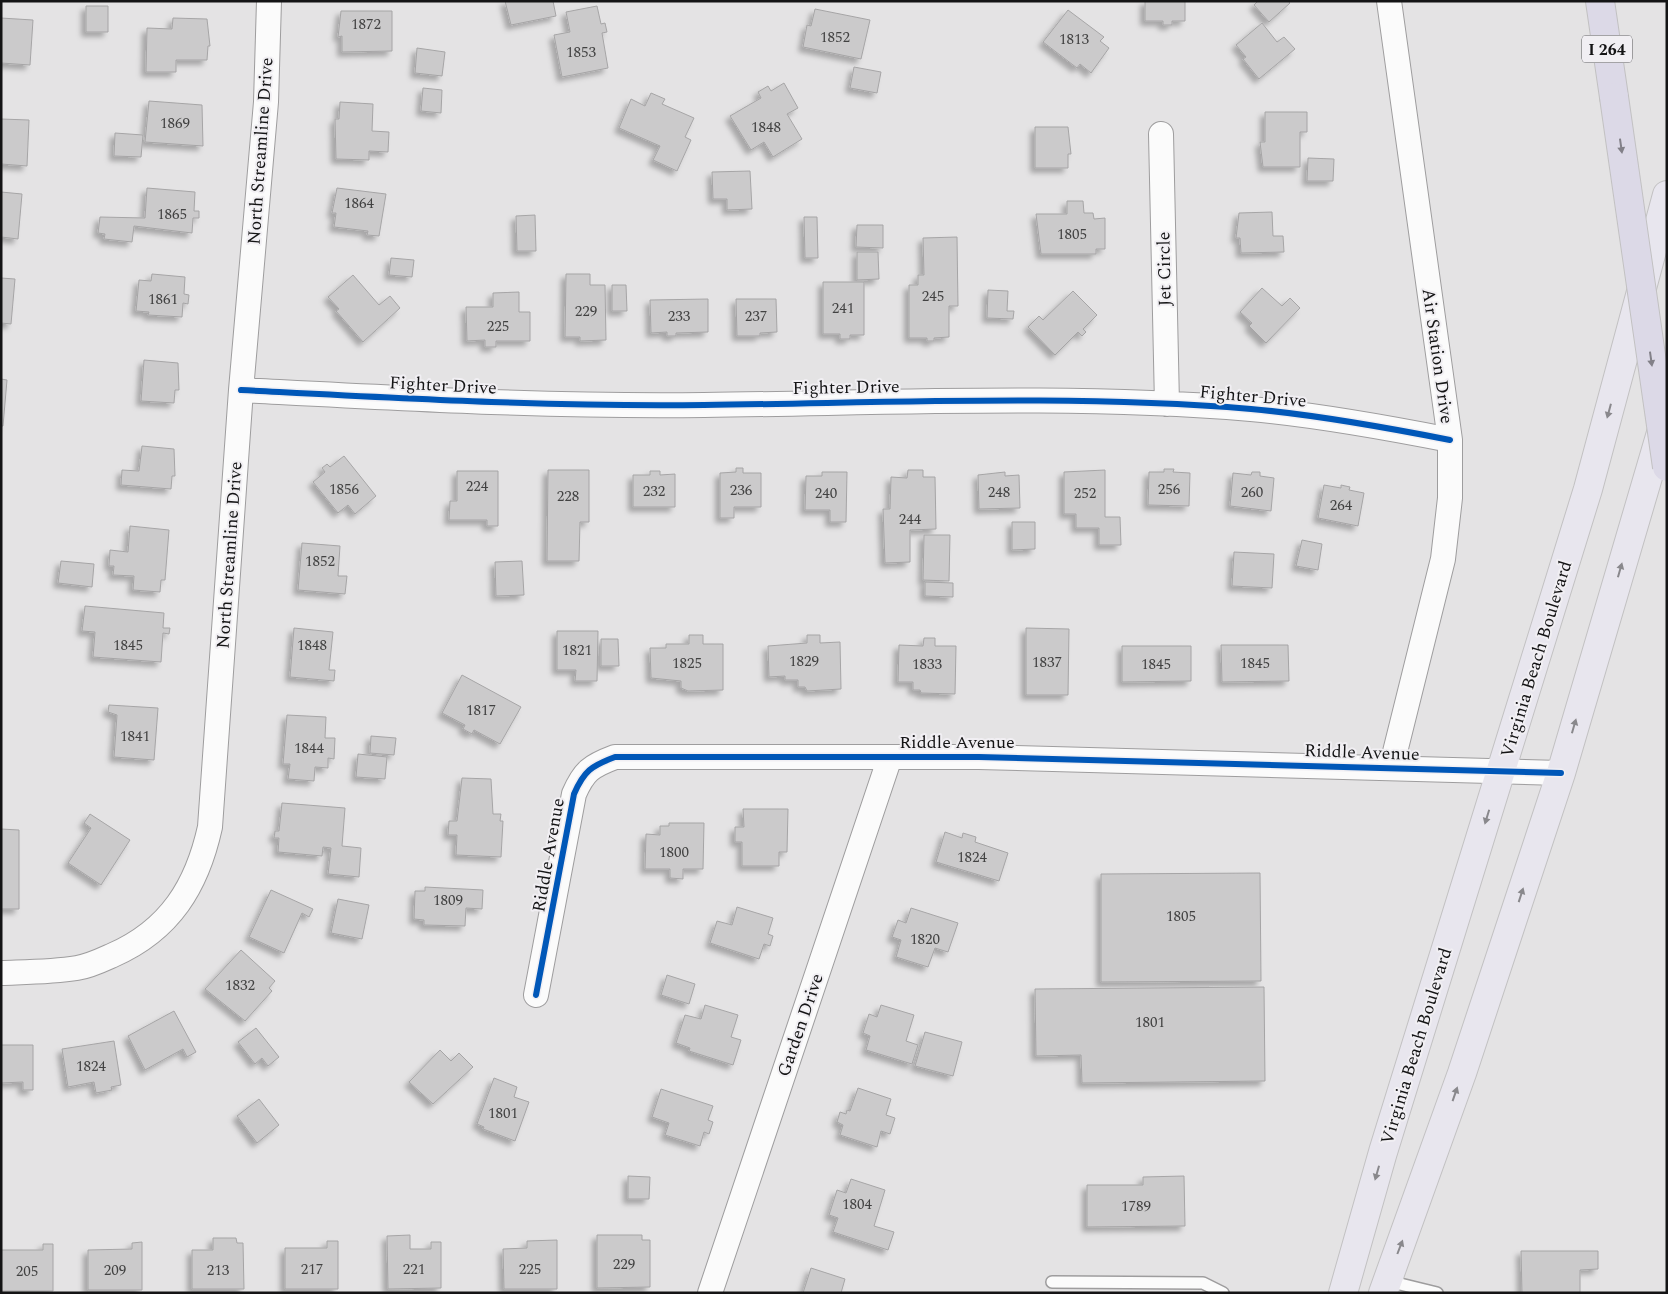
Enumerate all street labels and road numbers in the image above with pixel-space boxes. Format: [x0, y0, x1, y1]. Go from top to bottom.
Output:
road number: I 264 [1582, 36, 1632, 62]
street label: North Streamline Drive [240, 56, 281, 246]
street label: Jet Circle [1150, 231, 1179, 307]
street label: Air Station Drive [1415, 287, 1460, 426]
street label: Fighter Drive [389, 369, 497, 402]
street label: Fighter Drive [792, 373, 900, 402]
street label: Fighter Drive [1198, 378, 1308, 415]
street label: North Streamline Drive [209, 460, 250, 650]
street label: Virginia Beach Boulevard [1494, 557, 1579, 761]
street label: Riddle Avenue [899, 729, 1015, 756]
street label: Riddle Avenue [1304, 737, 1420, 768]
street label: Riddle Avenue [525, 796, 572, 914]
street label: Virginia Beach Boulevard [1374, 944, 1459, 1148]
street label: Garden Drive [770, 970, 831, 1080]

